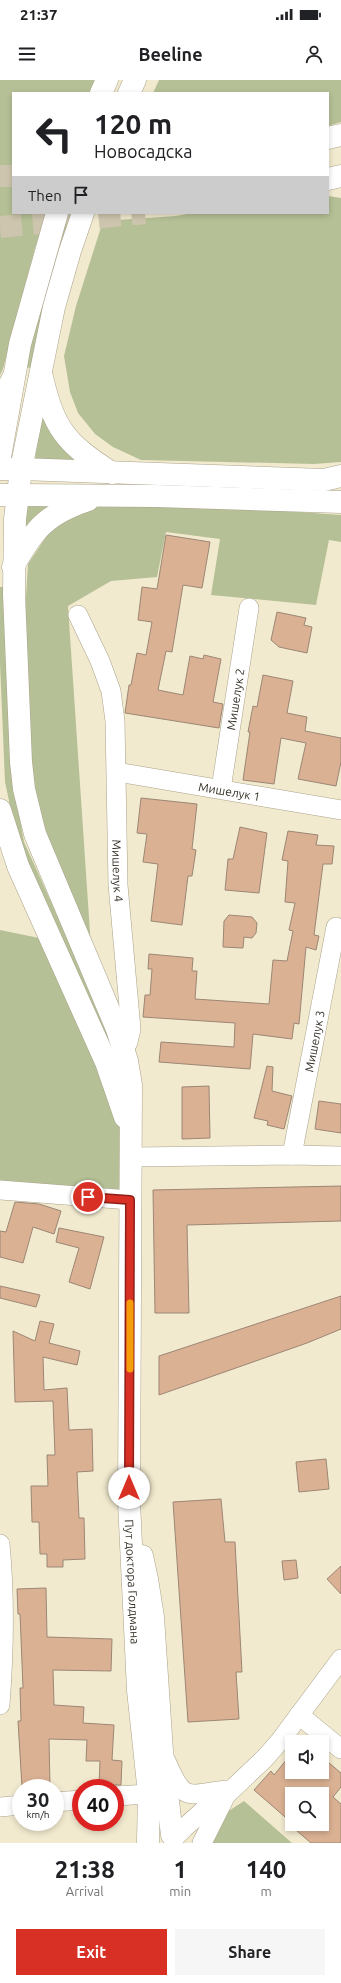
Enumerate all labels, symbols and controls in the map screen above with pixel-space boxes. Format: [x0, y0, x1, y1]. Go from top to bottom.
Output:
text: 21:37 [20, 6, 58, 23]
icon: menu [16, 43, 38, 65]
icon: person [303, 43, 325, 65]
text: Beeline [138, 44, 203, 64]
icon: left [28, 108, 80, 160]
text: 120 m [94, 108, 172, 139]
text: Новосадска [94, 141, 193, 161]
icon: arrive [70, 184, 92, 206]
text: Then [28, 187, 62, 204]
street label: Мишелук 2 [224, 667, 246, 731]
street label: Мишелук 1 [198, 779, 261, 803]
street label: Мишелук 4 [111, 839, 126, 903]
street label: Мишелук 3 [302, 1009, 326, 1073]
pin [71, 1180, 105, 1214]
icon: arrive [77, 1186, 99, 1208]
position arrow [108, 1467, 150, 1509]
street label: Пут доктора Голдмана [123, 1519, 142, 1645]
map controls [285, 1735, 329, 1831]
button: sound [285, 1735, 329, 1779]
speed limit sign: 40 [72, 1779, 124, 1831]
button: search [285, 1787, 329, 1831]
text: 30 [27, 1788, 49, 1811]
text: km/h [26, 1809, 50, 1820]
text: 21:38 [55, 1856, 115, 1883]
text: 1 [173, 1856, 187, 1883]
text: 140 [246, 1856, 286, 1883]
text: Arrival [66, 1884, 104, 1898]
text: min [169, 1884, 191, 1898]
text: m [260, 1884, 272, 1898]
button: Exit [16, 1929, 167, 1975]
button: Share [175, 1929, 325, 1975]

